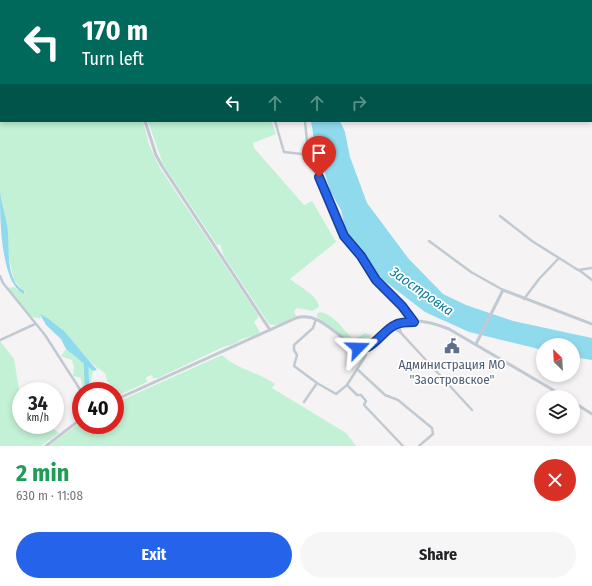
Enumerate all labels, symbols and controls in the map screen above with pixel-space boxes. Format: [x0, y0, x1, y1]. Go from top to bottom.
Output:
text: 170 m [82, 14, 148, 47]
icon: left [16, 16, 68, 68]
text: Turn left [82, 48, 144, 70]
icon: left [222, 92, 244, 114]
icon: ahead [264, 92, 286, 114]
icon: ahead [306, 92, 328, 114]
icon: right [348, 92, 370, 114]
pin [302, 136, 336, 177]
icon: arrive [308, 142, 330, 164]
water label: Заостровка [386, 263, 457, 319]
position arrow [337, 327, 379, 369]
public building icon: Администрация МО "Заостровское" [443, 337, 461, 355]
north arrow [536, 338, 580, 382]
map controls [536, 338, 580, 434]
place label: Администрация МО "Заостровское" [399, 357, 505, 387]
speed limit sign: 40 [72, 382, 124, 434]
button: layers [536, 390, 580, 434]
text: 34 [28, 391, 48, 415]
text: km/h [27, 412, 49, 424]
text: 2 min [16, 459, 69, 487]
button: close [534, 459, 576, 501]
text: 630 m · 11:08 [16, 488, 83, 503]
button: Exit [16, 532, 292, 578]
button: Share [300, 532, 576, 578]

